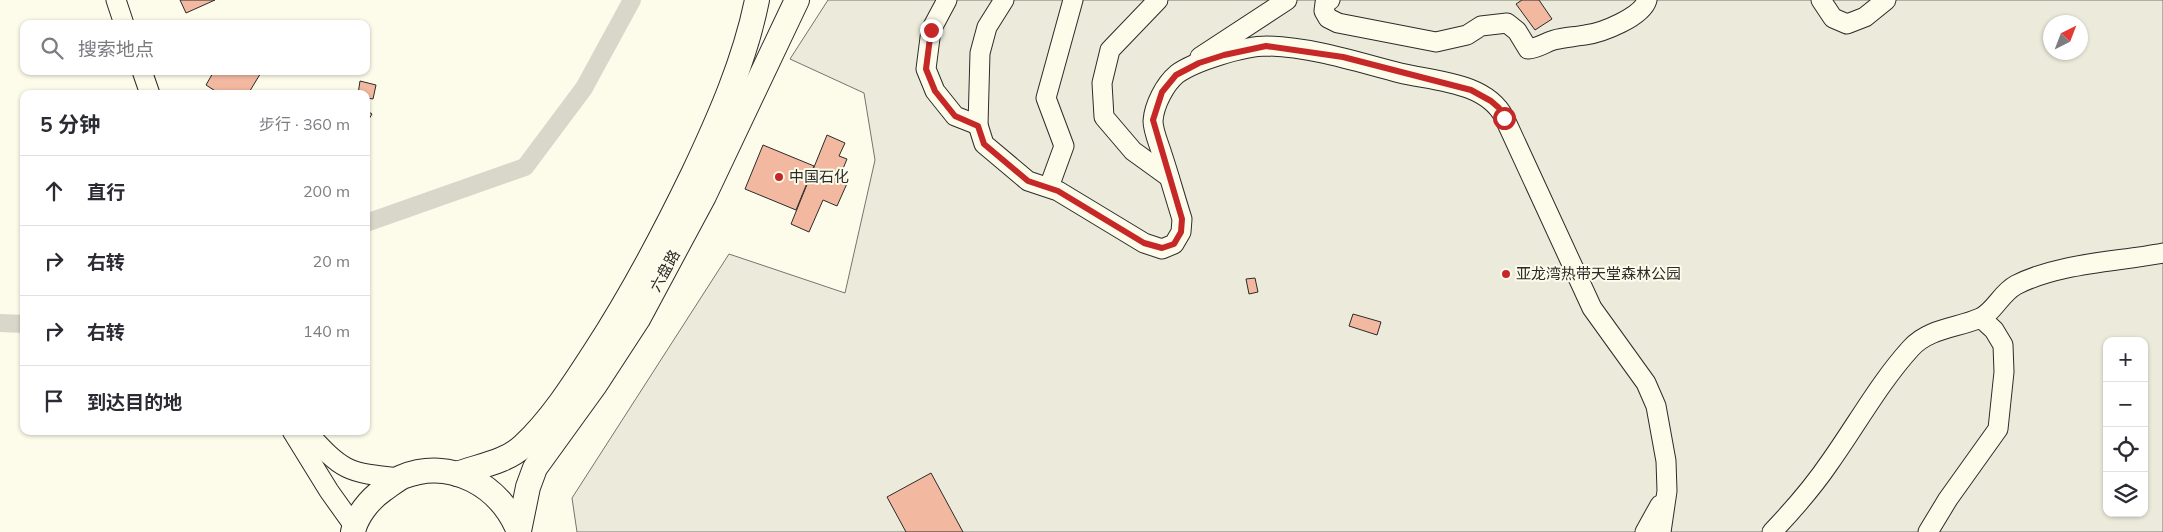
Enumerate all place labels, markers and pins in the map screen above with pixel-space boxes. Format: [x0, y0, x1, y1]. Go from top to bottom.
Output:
place label: 中国石化 [789, 167, 849, 186]
marker: 中国石化 [773, 171, 785, 183]
place label: 亚龙湾热带天堂森林公园 [1516, 264, 1681, 283]
marker: 亚龙湾热带天堂森林公园 [1500, 268, 1512, 280]

